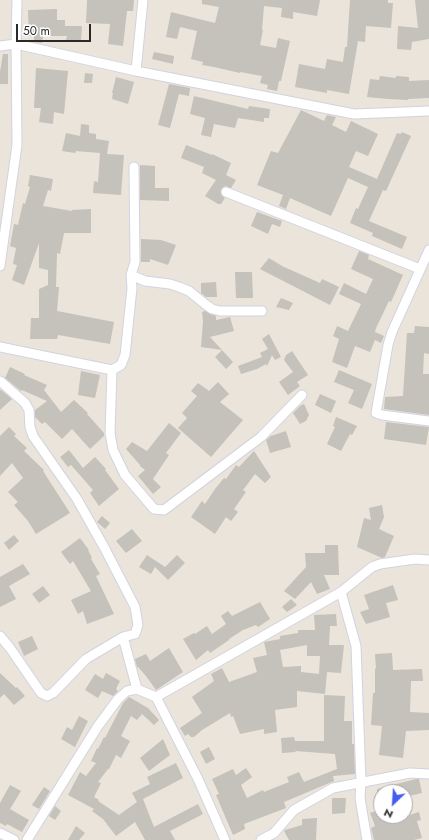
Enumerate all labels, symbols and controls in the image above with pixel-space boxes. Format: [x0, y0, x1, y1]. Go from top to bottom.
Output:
scale bar [18, 16, 93, 42]
text: 50 m [23, 22, 50, 40]
north arrow [373, 784, 413, 824]
text: N [381, 805, 396, 823]

